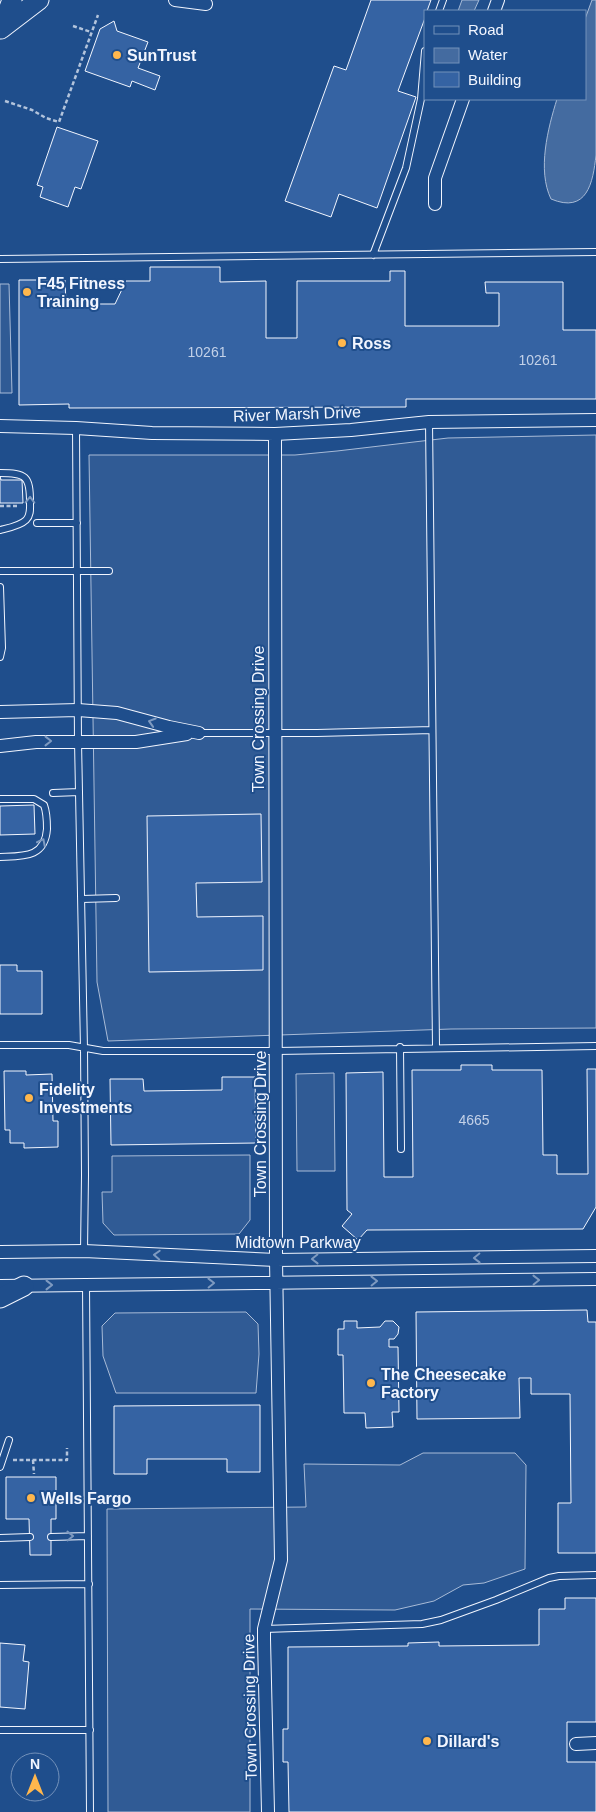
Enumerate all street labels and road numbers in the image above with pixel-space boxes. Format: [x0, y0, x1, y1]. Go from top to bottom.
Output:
street label: River Marsh Drive [233, 403, 361, 425]
street label: Town Crossing Drive [250, 646, 267, 792]
street label: Town Crossing Drive [252, 1051, 269, 1197]
street label: Midtown Parkway [235, 1234, 361, 1251]
street label: Town Crossing Drive [240, 1633, 260, 1780]

